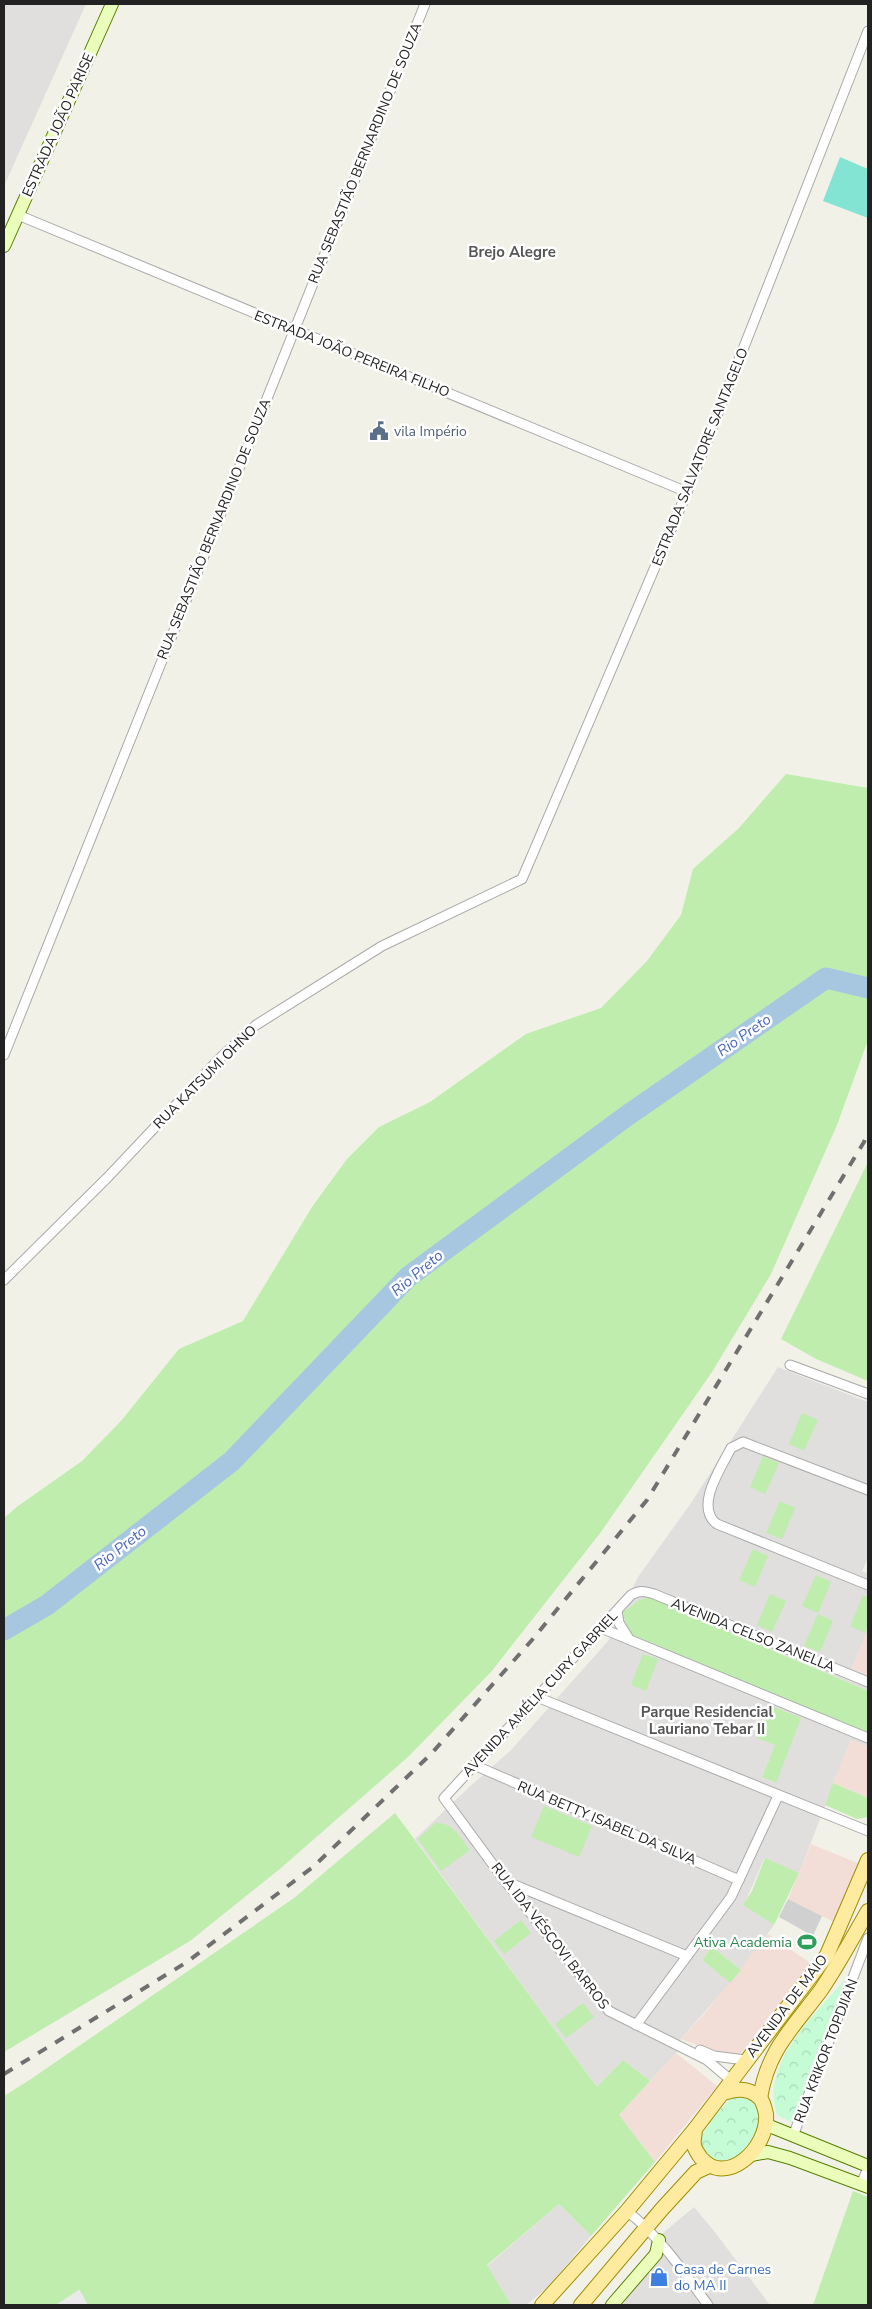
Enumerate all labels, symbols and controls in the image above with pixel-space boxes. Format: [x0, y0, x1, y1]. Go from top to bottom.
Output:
street label: RUA SEBASTIÃO BERNARDINO DE SOUZA [304, 20, 426, 286]
street label: ESTRADA JOÃO PARISE [18, 50, 98, 200]
district label: Brejo Alegre [468, 242, 556, 262]
street label: ESTRADA JOÃO PEREIRA FILHO [251, 306, 453, 402]
street label: ESTRADA SALVATORE SANTAGELO [647, 345, 753, 569]
street label: RUA SEBASTIÃO BERNARDINO DE SOUZA [153, 396, 275, 662]
public building icon: vila Império [368, 420, 390, 442]
place label: vila Império [394, 422, 467, 441]
water label: Rio Preto [713, 1009, 775, 1061]
street label: RUA KATSUMI OHNO [149, 1021, 261, 1133]
water label: Rio Preto [387, 1245, 447, 1301]
water label: Rio Preto [89, 1521, 151, 1575]
street label: AVENIDA CELSO ZANELLA [668, 1593, 838, 1677]
street label: AVENIDA AMÉLIA CURY GABRIEL [458, 1607, 622, 1781]
district label: Parque Residencial Lauriano Tebar II [641, 1702, 773, 1739]
street label: RUA BETTY ISABEL DA SILVA [515, 1777, 699, 1869]
street label: RUA IDA VÉSCOVI BARROS [487, 1859, 614, 2014]
sports icon: Ativa Academia [796, 1931, 818, 1953]
place label: Ativa Academia [693, 1933, 792, 1952]
street label: AVENIDA DE MAIO [742, 1951, 832, 2061]
street label: RUA KRIKOR TOPDJIAN [790, 1976, 862, 2126]
place label: Casa de Carnes do MA II [674, 2260, 772, 2295]
shop icon: Casa de Carnes do MA II [648, 2266, 670, 2288]

